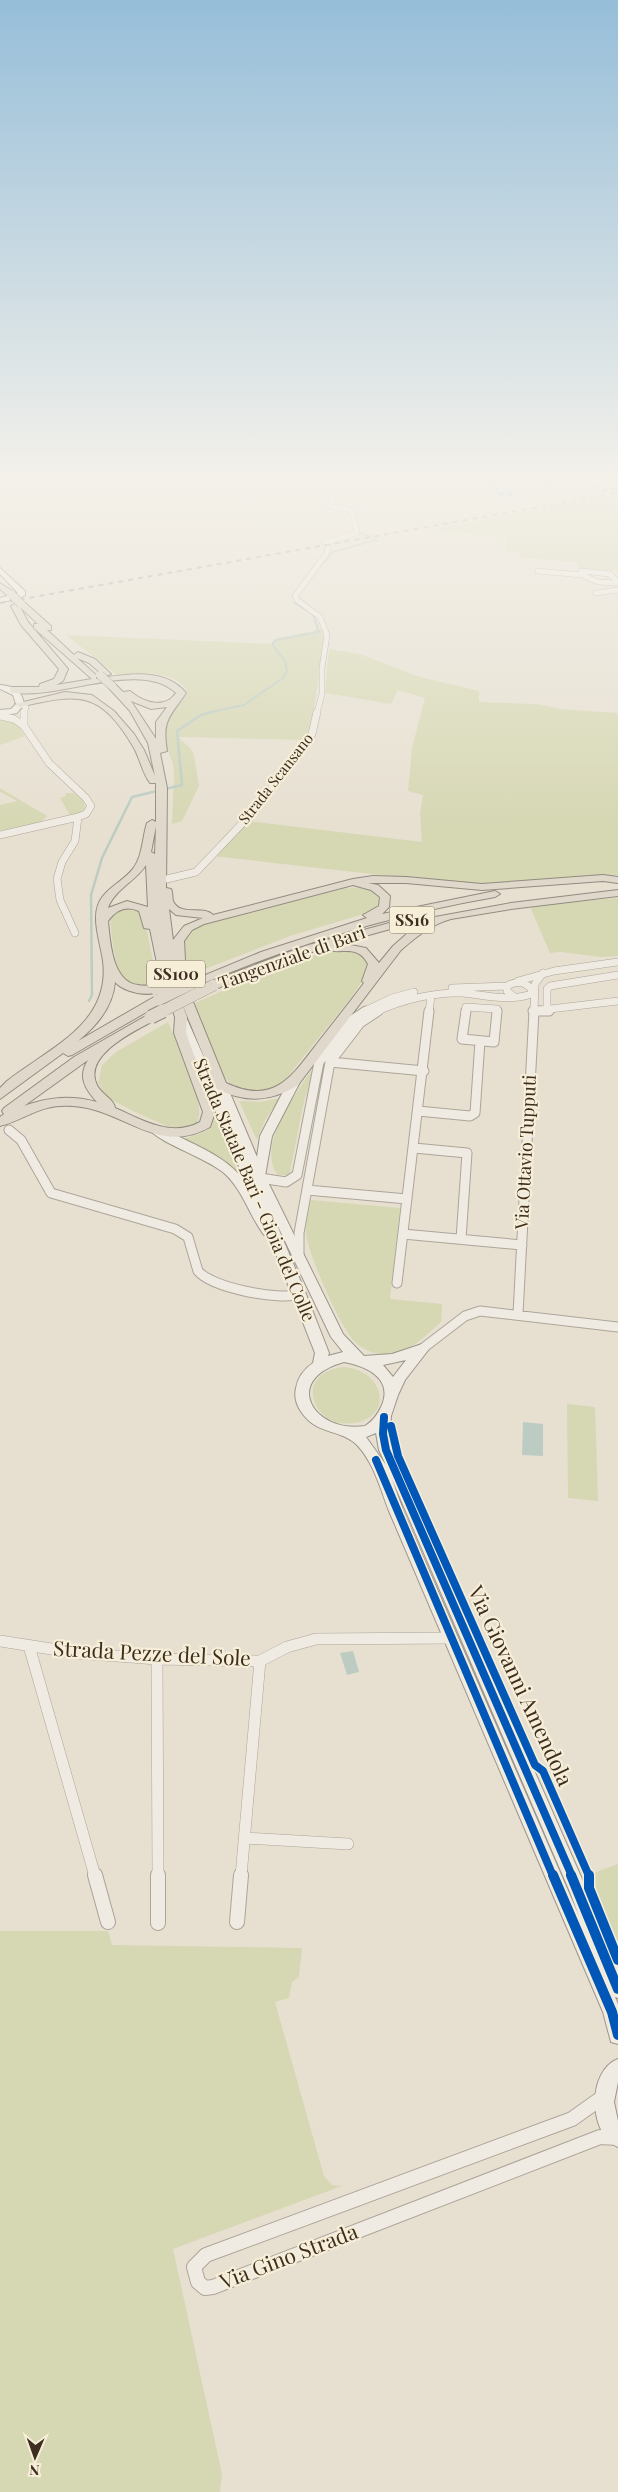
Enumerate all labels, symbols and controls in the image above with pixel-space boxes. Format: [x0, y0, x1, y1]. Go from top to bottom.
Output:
street label: Strada Scansano [233, 729, 317, 828]
road number: SS16 [390, 906, 434, 934]
street label: Tangenziale di Bari [215, 919, 368, 995]
road number: SS100 [147, 961, 205, 988]
street label: Strada Statale Bari - Gioia del Colle [188, 1054, 321, 1325]
street label: Via Ottavio Tupputi [509, 1074, 541, 1231]
street label: Via Giovanni Amendola [463, 1580, 581, 1790]
street label: Strada Pezze del Sole [53, 1633, 252, 1671]
street label: Via Gino Strada [214, 2216, 362, 2295]
north arrow [10, 2432, 60, 2482]
text: N [29, 2461, 40, 2480]

